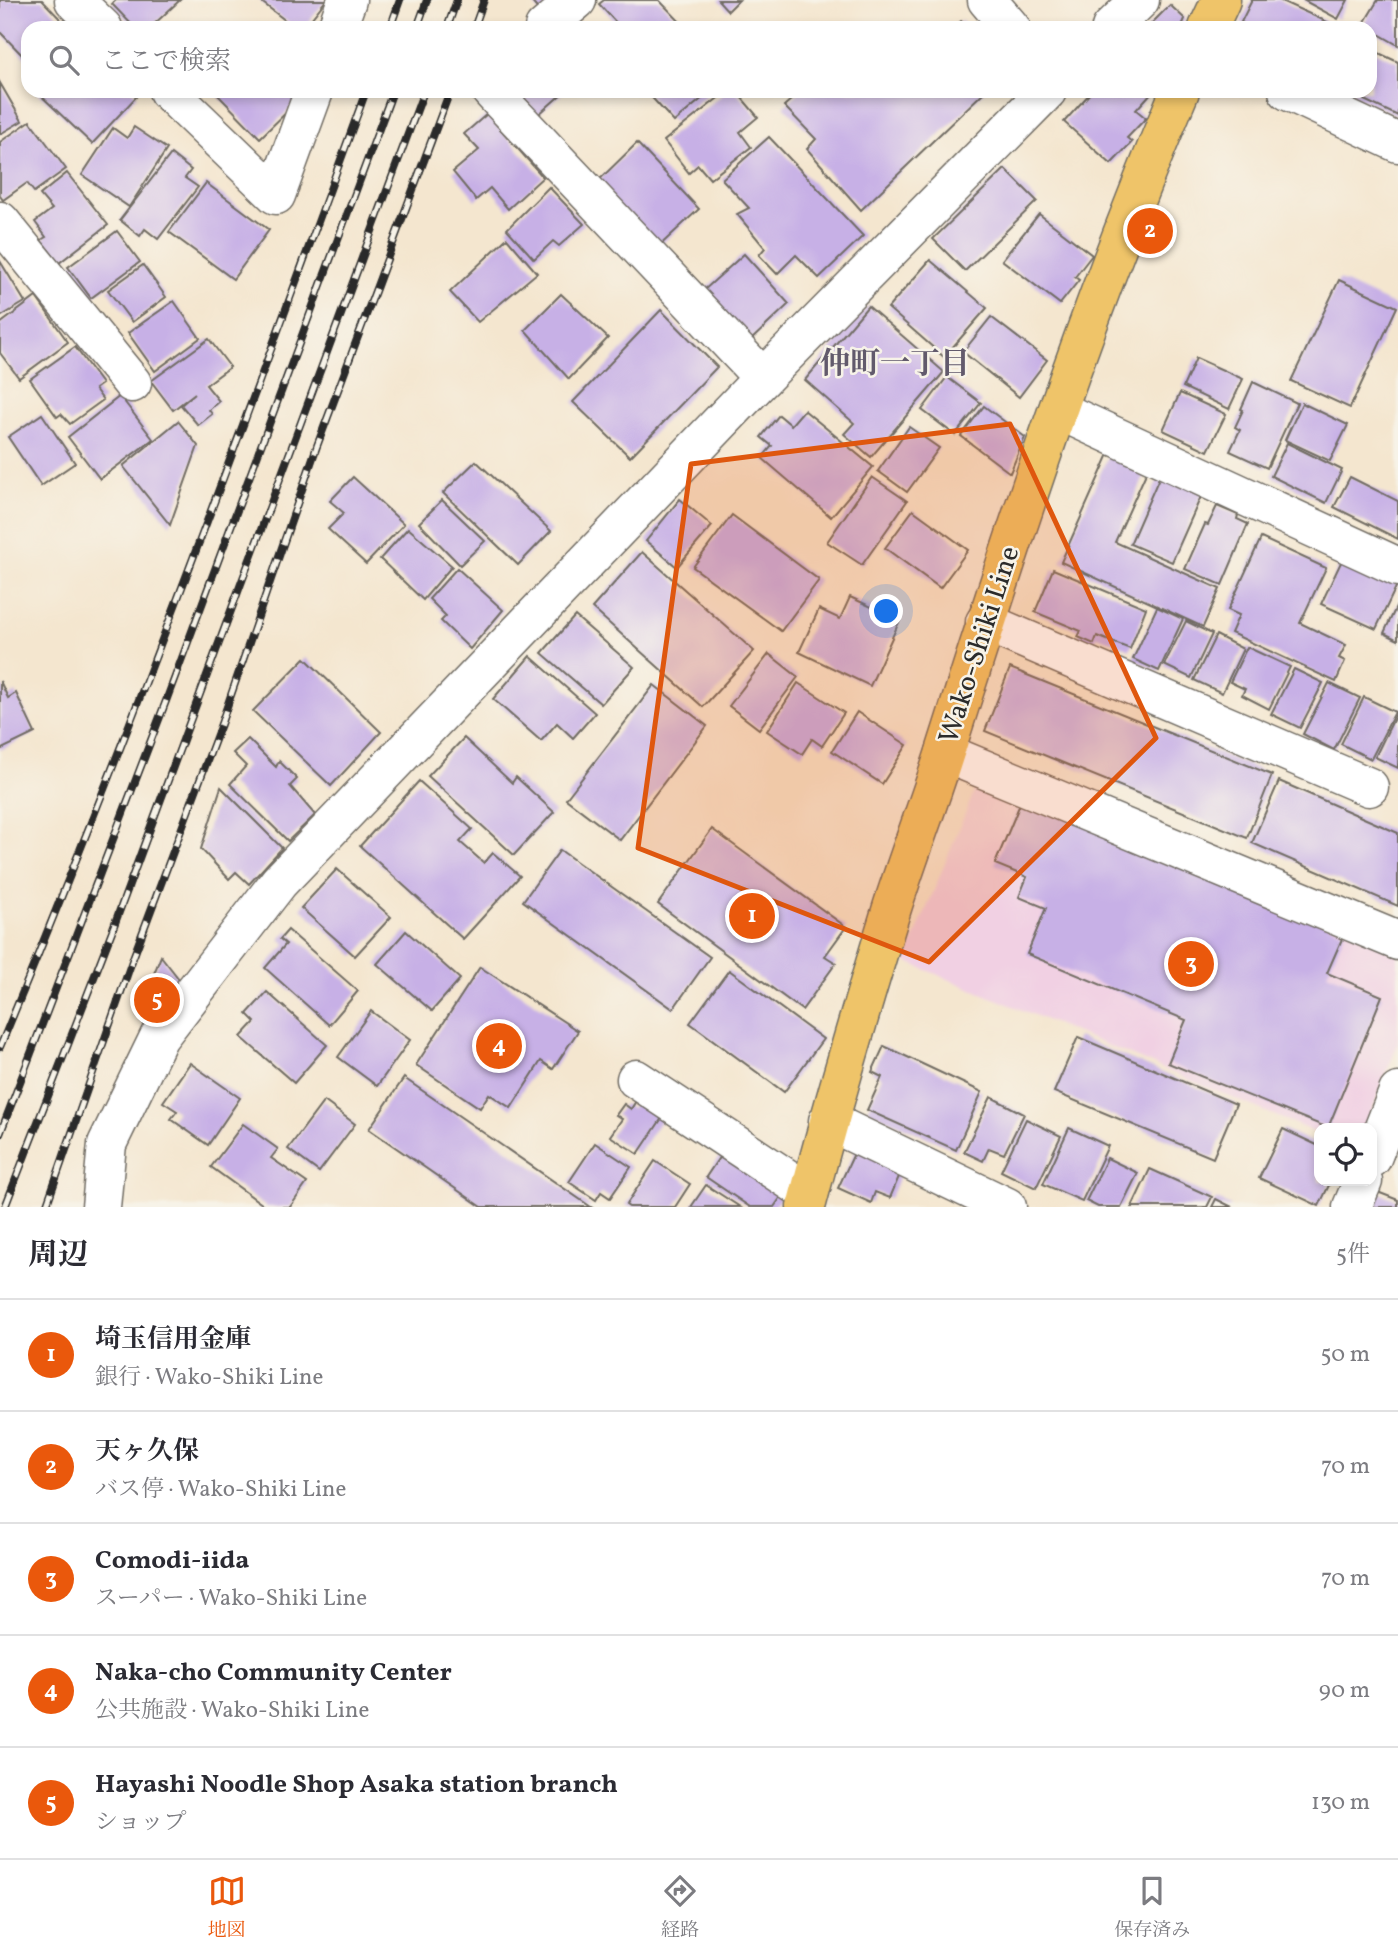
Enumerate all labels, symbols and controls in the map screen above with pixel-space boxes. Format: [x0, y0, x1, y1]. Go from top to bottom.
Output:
search box [21, 21, 1377, 98]
icon: search [45, 41, 83, 79]
text: ここで検索 [101, 44, 231, 80]
pin: 2 [1127, 205, 1173, 257]
district label: 仲町一丁目 [820, 344, 970, 386]
street label: Wako-Shiki Line [930, 541, 1030, 749]
your location [869, 594, 903, 628]
pin: 1 [729, 890, 775, 942]
pin: 3 [1168, 938, 1214, 990]
pin: 5 [134, 974, 180, 1026]
pin: 4 [476, 1020, 522, 1072]
map controls [1314, 1123, 1377, 1186]
button: locate [1314, 1123, 1377, 1186]
text: 周辺 [28, 1235, 88, 1277]
text: 5件 [1336, 1239, 1370, 1271]
text: 埼玉信用金庫 [95, 1322, 251, 1358]
text: 1 [46, 1339, 56, 1371]
text: 50 m [1321, 1339, 1370, 1371]
text: 銀行 · Wako-Shiki Line [95, 1362, 324, 1394]
text: 天ヶ久保 [95, 1434, 199, 1470]
text: 2 [45, 1451, 57, 1483]
text: 70 m [1321, 1451, 1370, 1483]
text: バス停 · Wako-Shiki Line [95, 1474, 347, 1506]
text: Comodi-iida [95, 1543, 250, 1579]
text: 3 [45, 1563, 57, 1595]
text: 70 m [1321, 1563, 1370, 1595]
text: スーパー · Wako-Shiki Line [95, 1583, 367, 1615]
text: Naka-cho Community Center [95, 1655, 452, 1691]
text: 4 [44, 1675, 58, 1707]
text: 90 m [1319, 1675, 1370, 1707]
text: 公共施設 · Wako-Shiki Line [95, 1695, 370, 1727]
text: Hayashi Noodle Shop Asaka station branch [95, 1767, 618, 1803]
text: 5 [45, 1787, 57, 1819]
text: 130 m [1311, 1787, 1370, 1819]
text: ショップ [95, 1807, 187, 1839]
tab: 地図 [208, 1872, 246, 1944]
tab: 経路 [661, 1872, 699, 1944]
tab: 保存済み [1114, 1872, 1190, 1944]

